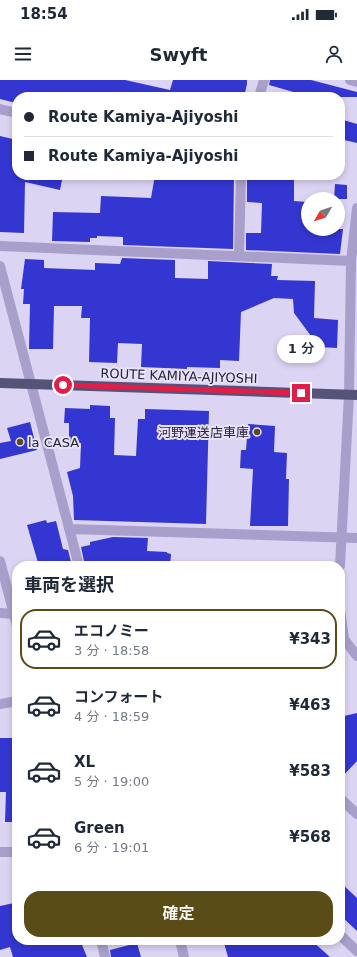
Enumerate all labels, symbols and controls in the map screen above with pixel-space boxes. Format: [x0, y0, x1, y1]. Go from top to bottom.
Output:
text: 18:54 [20, 5, 68, 23]
icon: menu [12, 43, 34, 65]
icon: person [323, 43, 345, 65]
text: Swyft [150, 44, 207, 65]
text: Route Kamiya-Ajiyoshi [48, 108, 238, 126]
text: Route Kamiya-Ajiyoshi [48, 147, 238, 165]
north arrow [301, 192, 345, 236]
map controls [301, 192, 345, 236]
callout: 1 分 [277, 335, 325, 363]
text: 1 分 [288, 341, 314, 356]
street label: ROUTE KAMIYA-AJIYOSHI [100, 366, 258, 386]
route start [54, 376, 72, 394]
route end [292, 384, 310, 402]
place label: 河野運送店車庫 [158, 425, 249, 440]
marker: 河野運送店車庫 [252, 427, 262, 437]
place label: la CASA [28, 435, 79, 450]
marker: la CASA [15, 437, 25, 447]
text: 車両を選択 [24, 574, 114, 595]
icon: car [26, 621, 62, 657]
text: エコノミー [74, 622, 149, 640]
text: ¥343 [289, 630, 331, 648]
text: 3 分 · 18:58 [74, 643, 149, 658]
icon: car [26, 687, 62, 723]
text: コンフォート [74, 688, 164, 706]
text: ¥463 [289, 696, 331, 714]
text: 4 分 · 18:59 [74, 709, 149, 724]
icon: car [26, 753, 62, 789]
text: XL [74, 753, 95, 771]
text: ¥583 [289, 762, 331, 780]
text: 5 分 · 19:00 [74, 774, 149, 789]
icon: car [26, 819, 62, 855]
text: Green [74, 819, 125, 837]
text: ¥568 [289, 828, 331, 846]
text: 6 分 · 19:01 [74, 840, 149, 855]
button: 確定 [24, 891, 333, 937]

